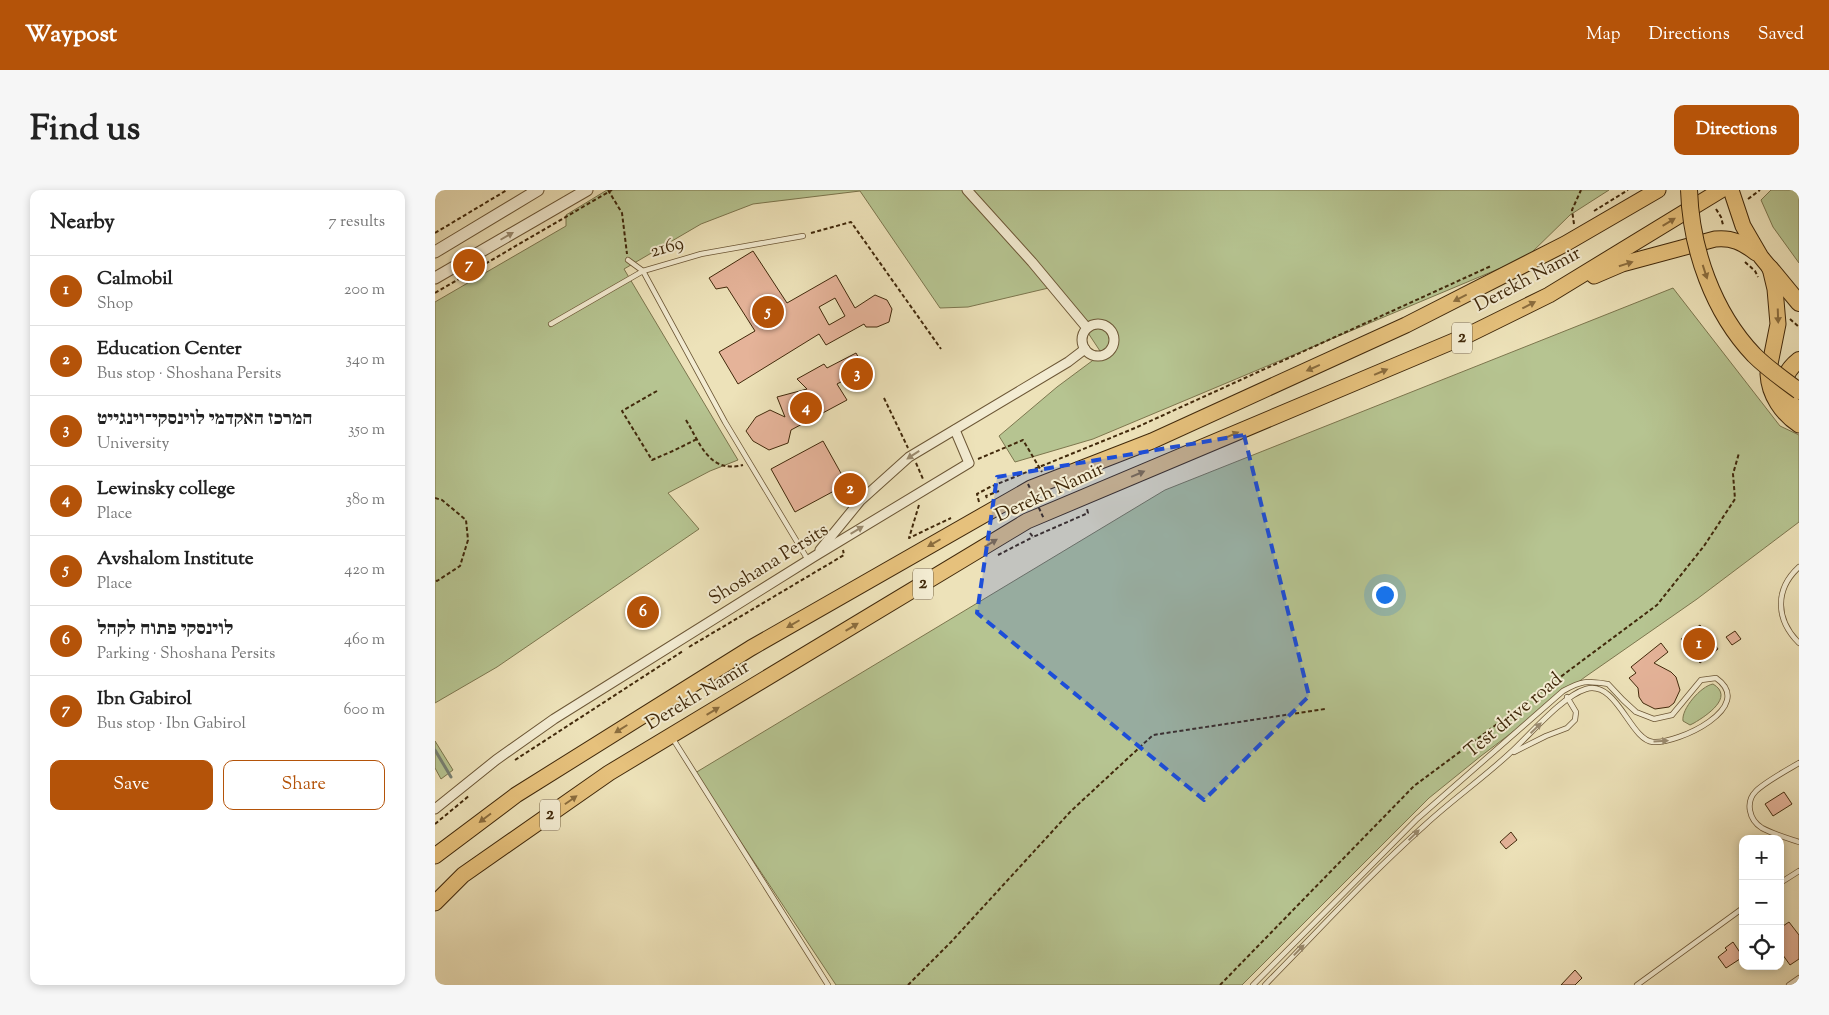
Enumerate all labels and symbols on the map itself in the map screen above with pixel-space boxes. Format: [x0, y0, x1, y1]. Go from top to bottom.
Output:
one-way arrow [1663, 217, 1676, 226]
street label: 2169 [647, 230, 687, 266]
one-way arrow [500, 232, 515, 240]
street label: Derekh Namir [1470, 241, 1586, 319]
pin: 7 [453, 246, 485, 284]
one-way arrow [1619, 259, 1634, 267]
one-way arrow [1701, 265, 1709, 280]
pin: 5 [752, 293, 784, 331]
one-way arrow [1453, 294, 1467, 302]
one-way arrow [1522, 301, 1537, 309]
one-way arrow [1774, 308, 1782, 324]
road number: 2 [1452, 322, 1472, 354]
pin: 3 [841, 355, 873, 393]
one-way arrow [1306, 364, 1320, 372]
one-way arrow [1374, 367, 1389, 375]
pin: 4 [790, 389, 822, 427]
one-way arrow [1225, 430, 1239, 438]
one-way arrow [906, 450, 920, 460]
street label: Derekh Namir [991, 456, 1109, 530]
pin: 2 [834, 470, 866, 508]
one-way arrow [1131, 470, 1145, 478]
street label: Shoshana Persits [704, 517, 834, 613]
one-way arrow [850, 526, 863, 535]
one-way arrow [985, 538, 998, 547]
one-way arrow [927, 539, 940, 548]
road number: 2 [913, 568, 933, 599]
your location [1372, 582, 1398, 608]
pin: 6 [627, 593, 659, 631]
one-way arrow [786, 620, 800, 629]
one-way arrow [846, 622, 859, 631]
pin: 1 [1683, 625, 1715, 663]
street label: Derekh Namir [641, 654, 755, 738]
street label: Test drive road [1459, 667, 1569, 765]
one-way arrow [706, 706, 719, 715]
one-way arrow [1530, 722, 1542, 734]
one-way arrow [614, 725, 627, 734]
one-way arrow [1653, 737, 1669, 745]
one-way arrow [564, 795, 578, 805]
road number: 2 [540, 800, 560, 830]
one-way arrow [478, 813, 492, 823]
one-way arrow [1408, 829, 1420, 841]
one-way arrow [1293, 944, 1305, 956]

